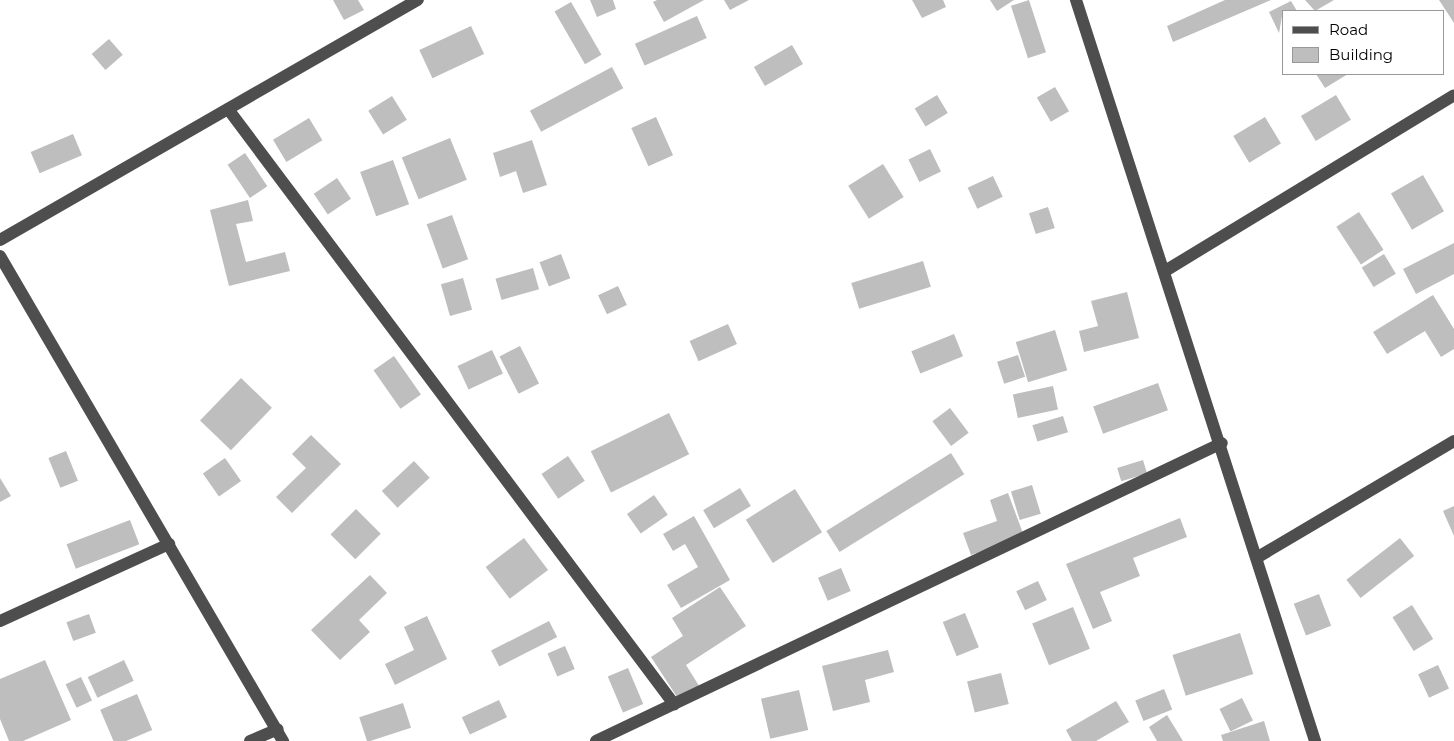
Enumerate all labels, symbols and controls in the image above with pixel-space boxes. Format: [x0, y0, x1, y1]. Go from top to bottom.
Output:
legend [1282, 10, 1444, 75]
text: Road [1329, 20, 1368, 39]
text: Building [1329, 45, 1393, 64]

